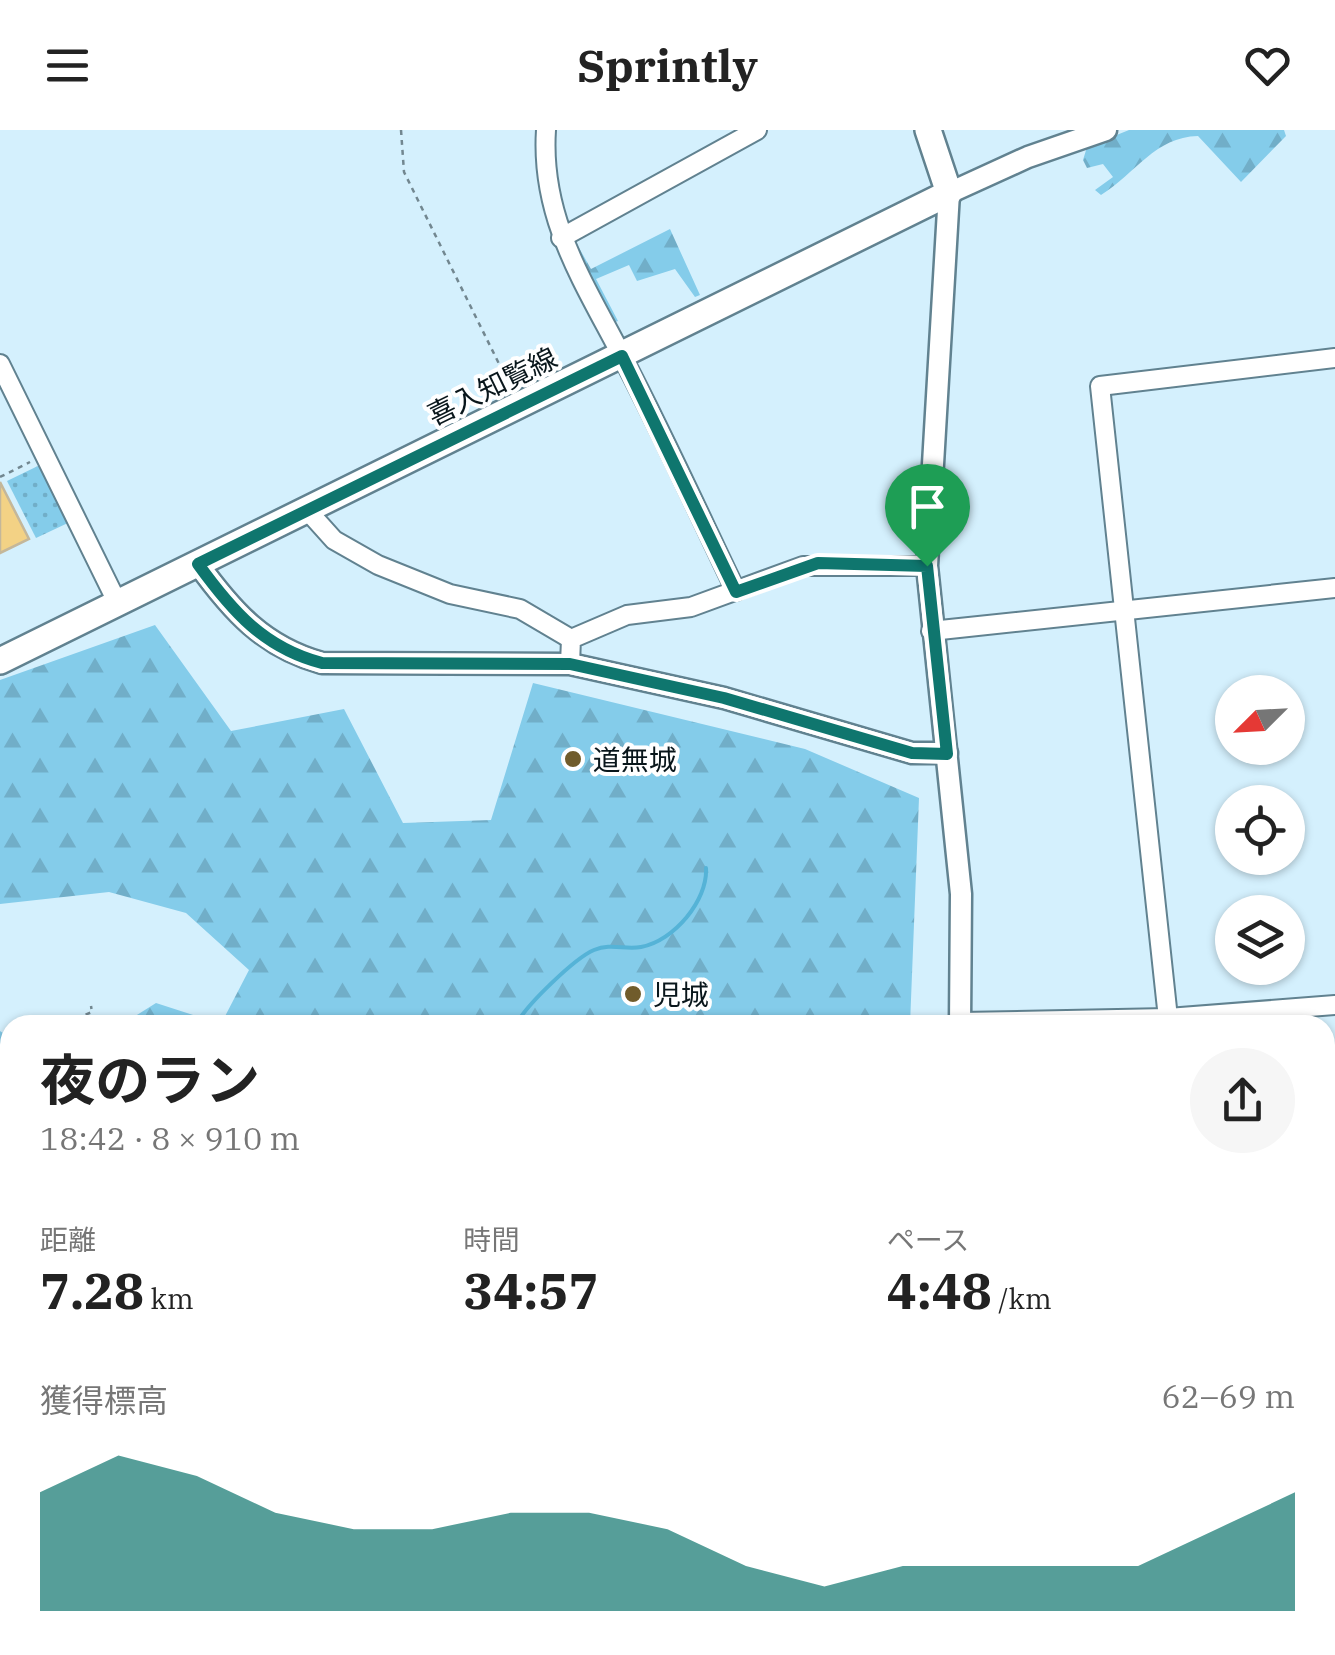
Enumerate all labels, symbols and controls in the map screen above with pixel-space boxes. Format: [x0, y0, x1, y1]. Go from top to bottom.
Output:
text: Sprintly [577, 36, 758, 94]
icon: menu [40, 38, 95, 93]
icon: heart [1240, 38, 1295, 93]
street label: 喜入知覧線 [421, 339, 563, 433]
pin [885, 464, 970, 567]
icon: arrive [900, 479, 955, 534]
north arrow [1215, 675, 1305, 765]
map controls [1215, 675, 1305, 985]
place label: 道無城 [593, 741, 677, 778]
marker: 道無城 [562, 748, 584, 770]
button: locate [1215, 785, 1305, 875]
button: layers [1215, 895, 1305, 985]
place label: 児城 [653, 976, 709, 1013]
marker: 児城 [622, 983, 644, 1005]
text: 夜のラン [40, 1044, 260, 1115]
button: share [1190, 1048, 1295, 1153]
text: 18:42 · 8 × 910 m [40, 1117, 300, 1159]
text: 距離 [40, 1221, 96, 1258]
text: 時間 [463, 1221, 519, 1258]
text: ペース [887, 1221, 969, 1258]
text: 7.28 [40, 1258, 144, 1323]
text: 34:57 [463, 1258, 598, 1323]
text: 4:48 [887, 1258, 992, 1323]
text: km [144, 1280, 194, 1317]
text: /km [992, 1280, 1052, 1317]
text: 62–69 m [1161, 1375, 1295, 1417]
text: 獲得標高 [40, 1379, 168, 1421]

